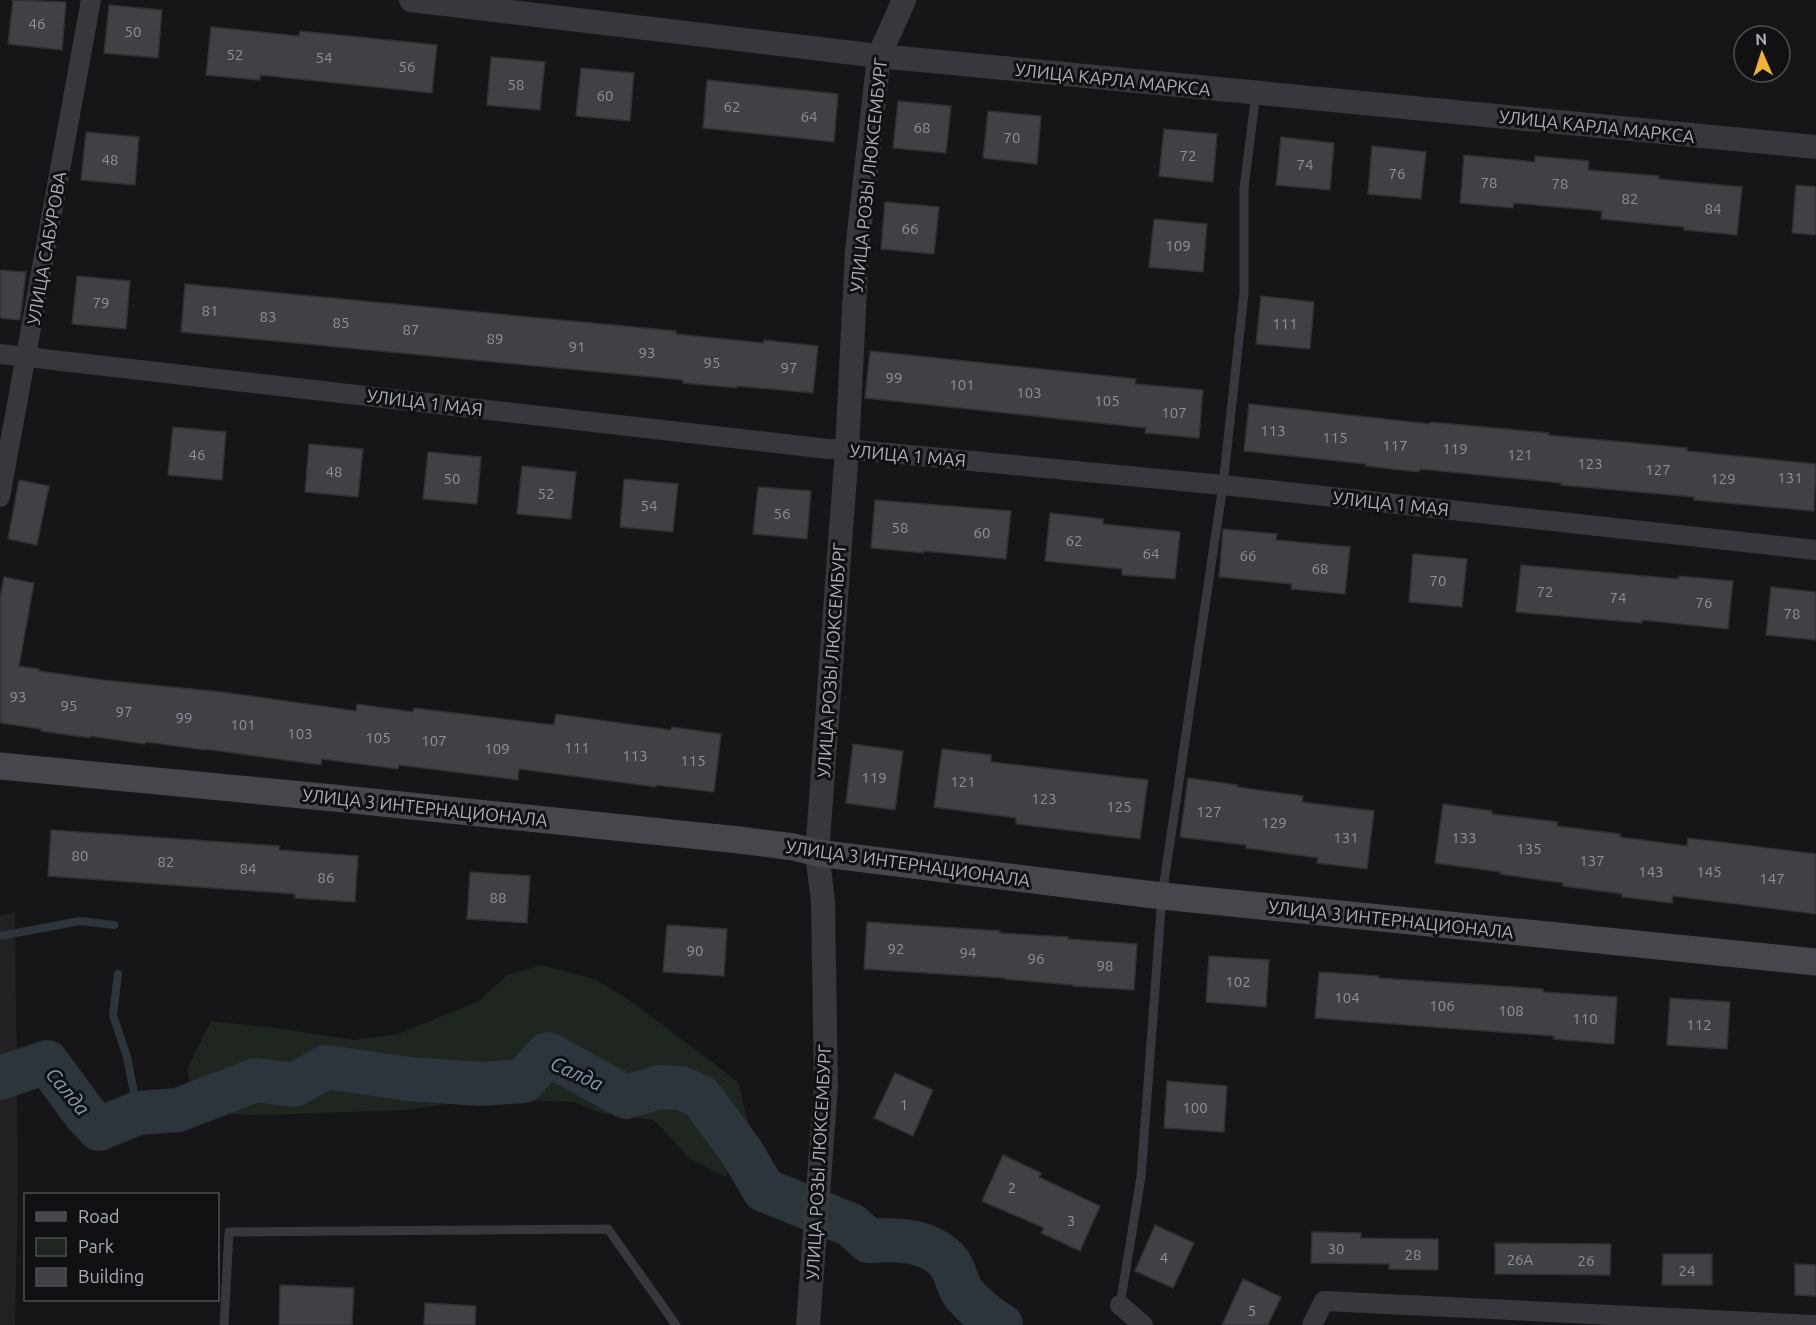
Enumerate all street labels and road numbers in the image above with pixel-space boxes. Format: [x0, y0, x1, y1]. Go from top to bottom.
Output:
street label: УЛИЦА РОЗЫ ЛЮКСЕМБУРГ [846, 56, 890, 293]
street label: УЛИЦА КАРЛА МАРКСА [1014, 59, 1212, 99]
street label: УЛИЦА КАРЛА МАРКСА [1498, 106, 1696, 146]
street label: УЛИЦА САБУРОВА [23, 169, 69, 326]
street label: УЛИЦА 1 МАЯ [366, 385, 484, 419]
street label: УЛИЦА 1 МАЯ [849, 440, 967, 470]
street label: УЛИЦА 1 МАЯ [1332, 487, 1450, 519]
street label: УЛИЦА РОЗЫ ЛЮКСЕМБУРГ [813, 541, 849, 778]
street label: УЛИЦА 3 ИНТЕРНАЦИОНАЛА [301, 784, 549, 830]
street label: УЛИЦА 3 ИНТЕРНАЦИОНАЛА [785, 836, 1032, 890]
street label: УЛИЦА 3 ИНТЕРНАЦИОНАЛА [1267, 896, 1515, 942]
street label: УЛИЦА РОЗЫ ЛЮКСЕМБУРГ [802, 1044, 834, 1280]

